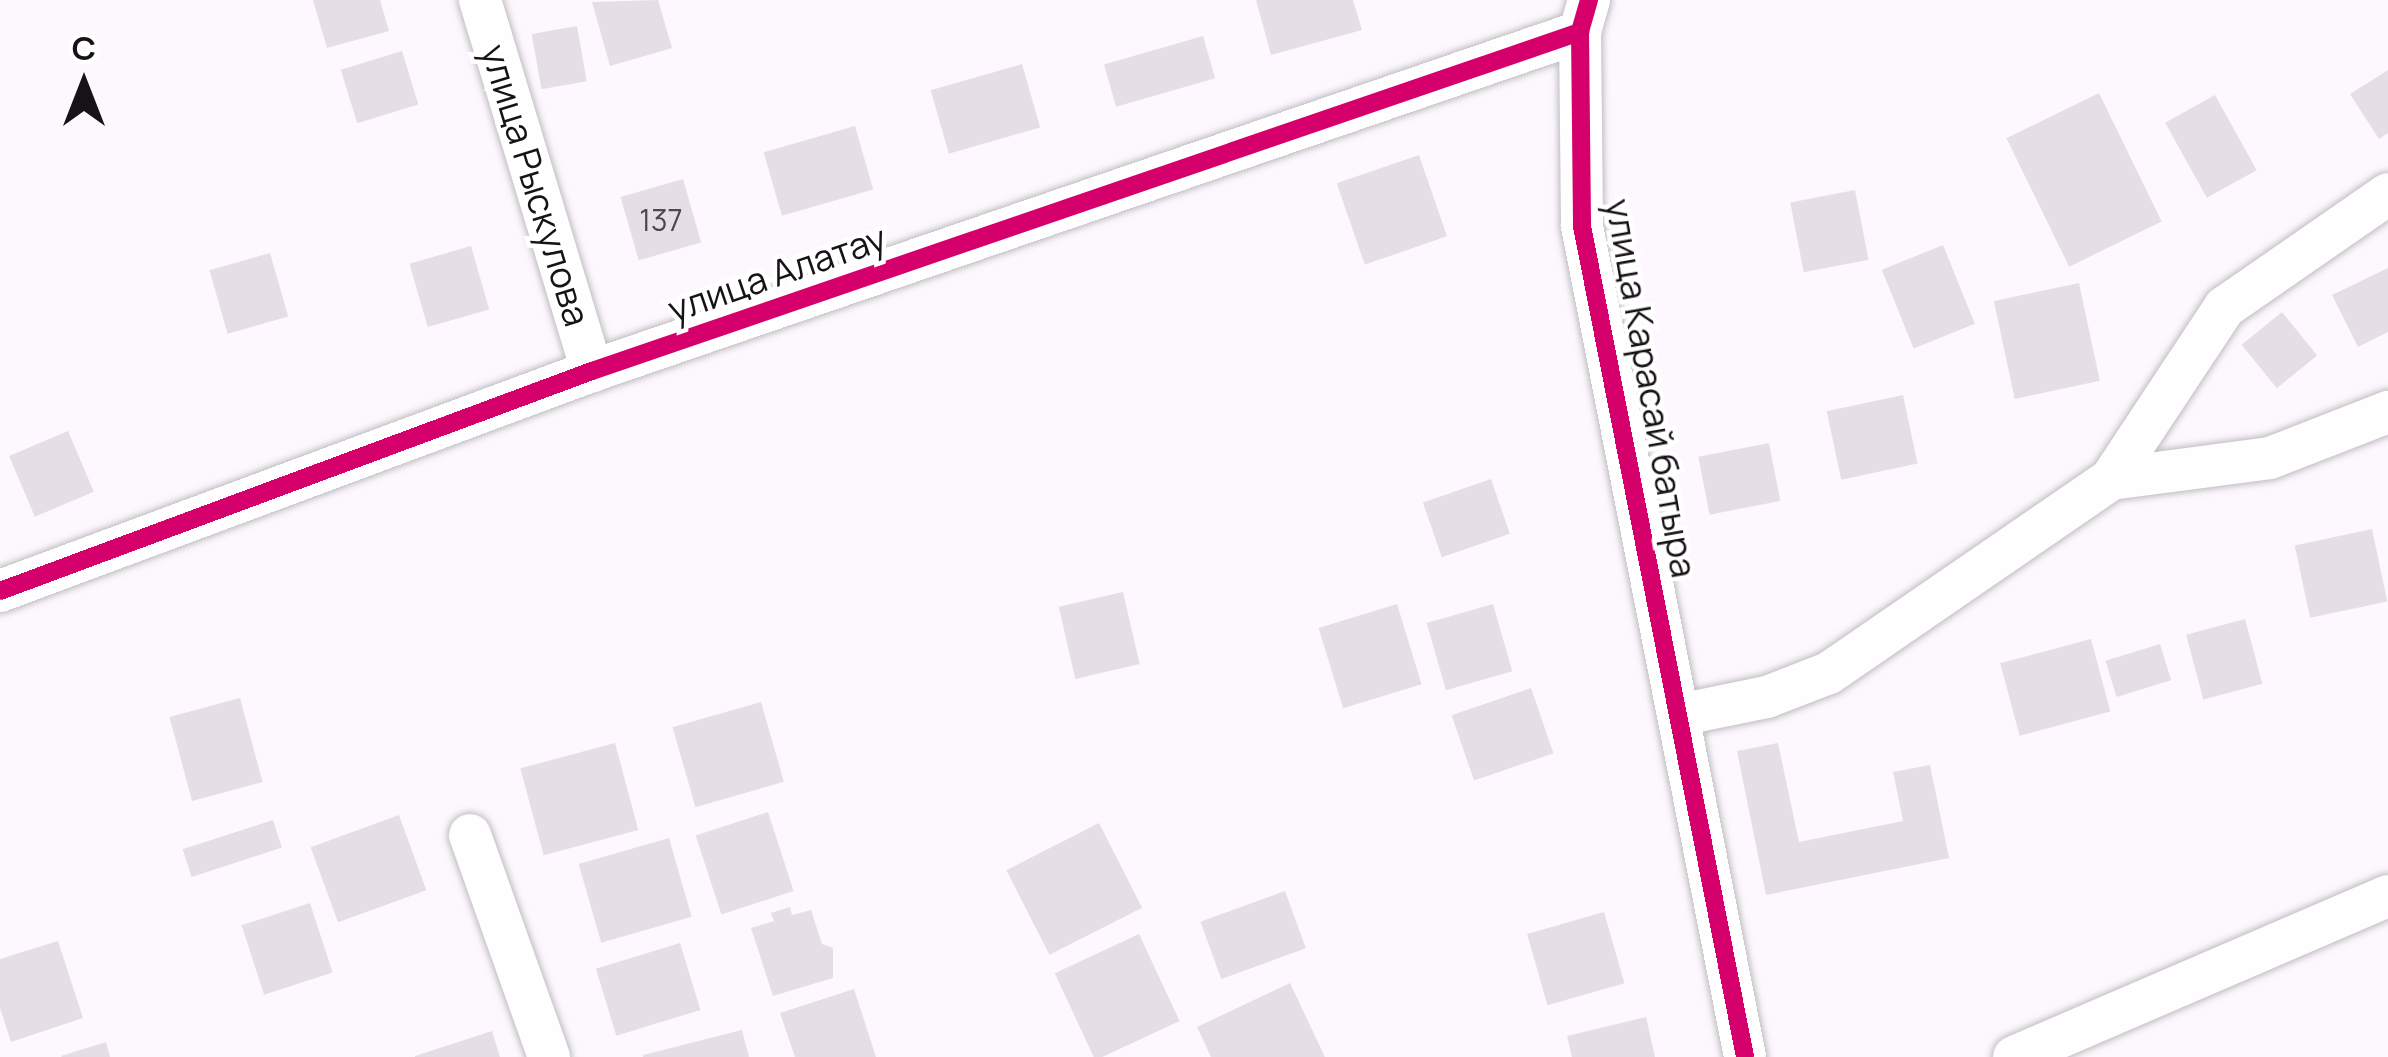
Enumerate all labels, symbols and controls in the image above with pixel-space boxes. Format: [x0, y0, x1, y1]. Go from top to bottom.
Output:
north arrow [24, 24, 144, 144]
text: С [72, 25, 96, 70]
street label: улица Рыскулова [473, 39, 599, 331]
street label: улица Карасай батыра [1597, 195, 1707, 581]
house number: 137 [639, 202, 683, 238]
street label: улица Алатау [662, 215, 892, 331]

